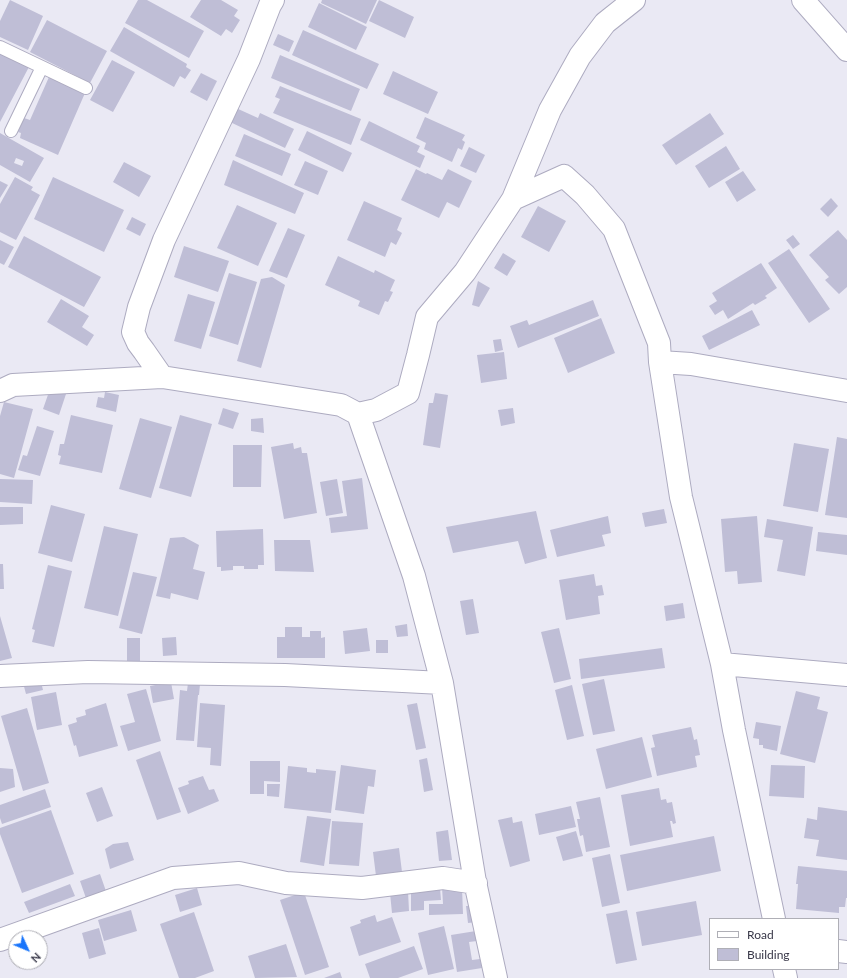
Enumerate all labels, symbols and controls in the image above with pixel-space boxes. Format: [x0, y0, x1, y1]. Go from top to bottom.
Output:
legend [709, 918, 839, 970]
text: Road [747, 927, 774, 942]
north arrow [8, 930, 48, 970]
text: Building [747, 947, 790, 962]
text: N [29, 950, 44, 966]

